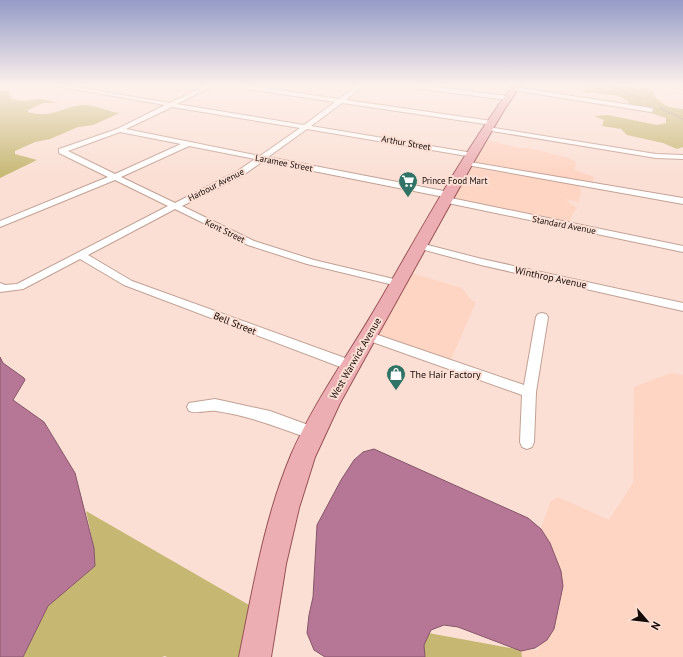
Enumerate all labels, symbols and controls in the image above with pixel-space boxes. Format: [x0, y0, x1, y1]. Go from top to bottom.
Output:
street label: Arthur Street [381, 133, 432, 152]
street label: Laramee Street [254, 152, 314, 173]
street label: Harbour Avenue [186, 166, 246, 203]
supermarket icon: Prince Food Mart [397, 170, 419, 198]
place label: Prince Food Mart [422, 175, 487, 186]
street label: Standard Avenue [531, 213, 597, 236]
street label: Kent Street [203, 216, 247, 245]
street label: Winthrop Avenue [514, 264, 588, 291]
street label: Bell Street [212, 309, 259, 338]
street label: West Warwick Avenue [327, 315, 384, 401]
shop icon: The Hair Factory [385, 363, 407, 391]
place label: The Hair Factory [410, 368, 481, 381]
north arrow [627, 601, 667, 641]
text: N [648, 619, 664, 632]

